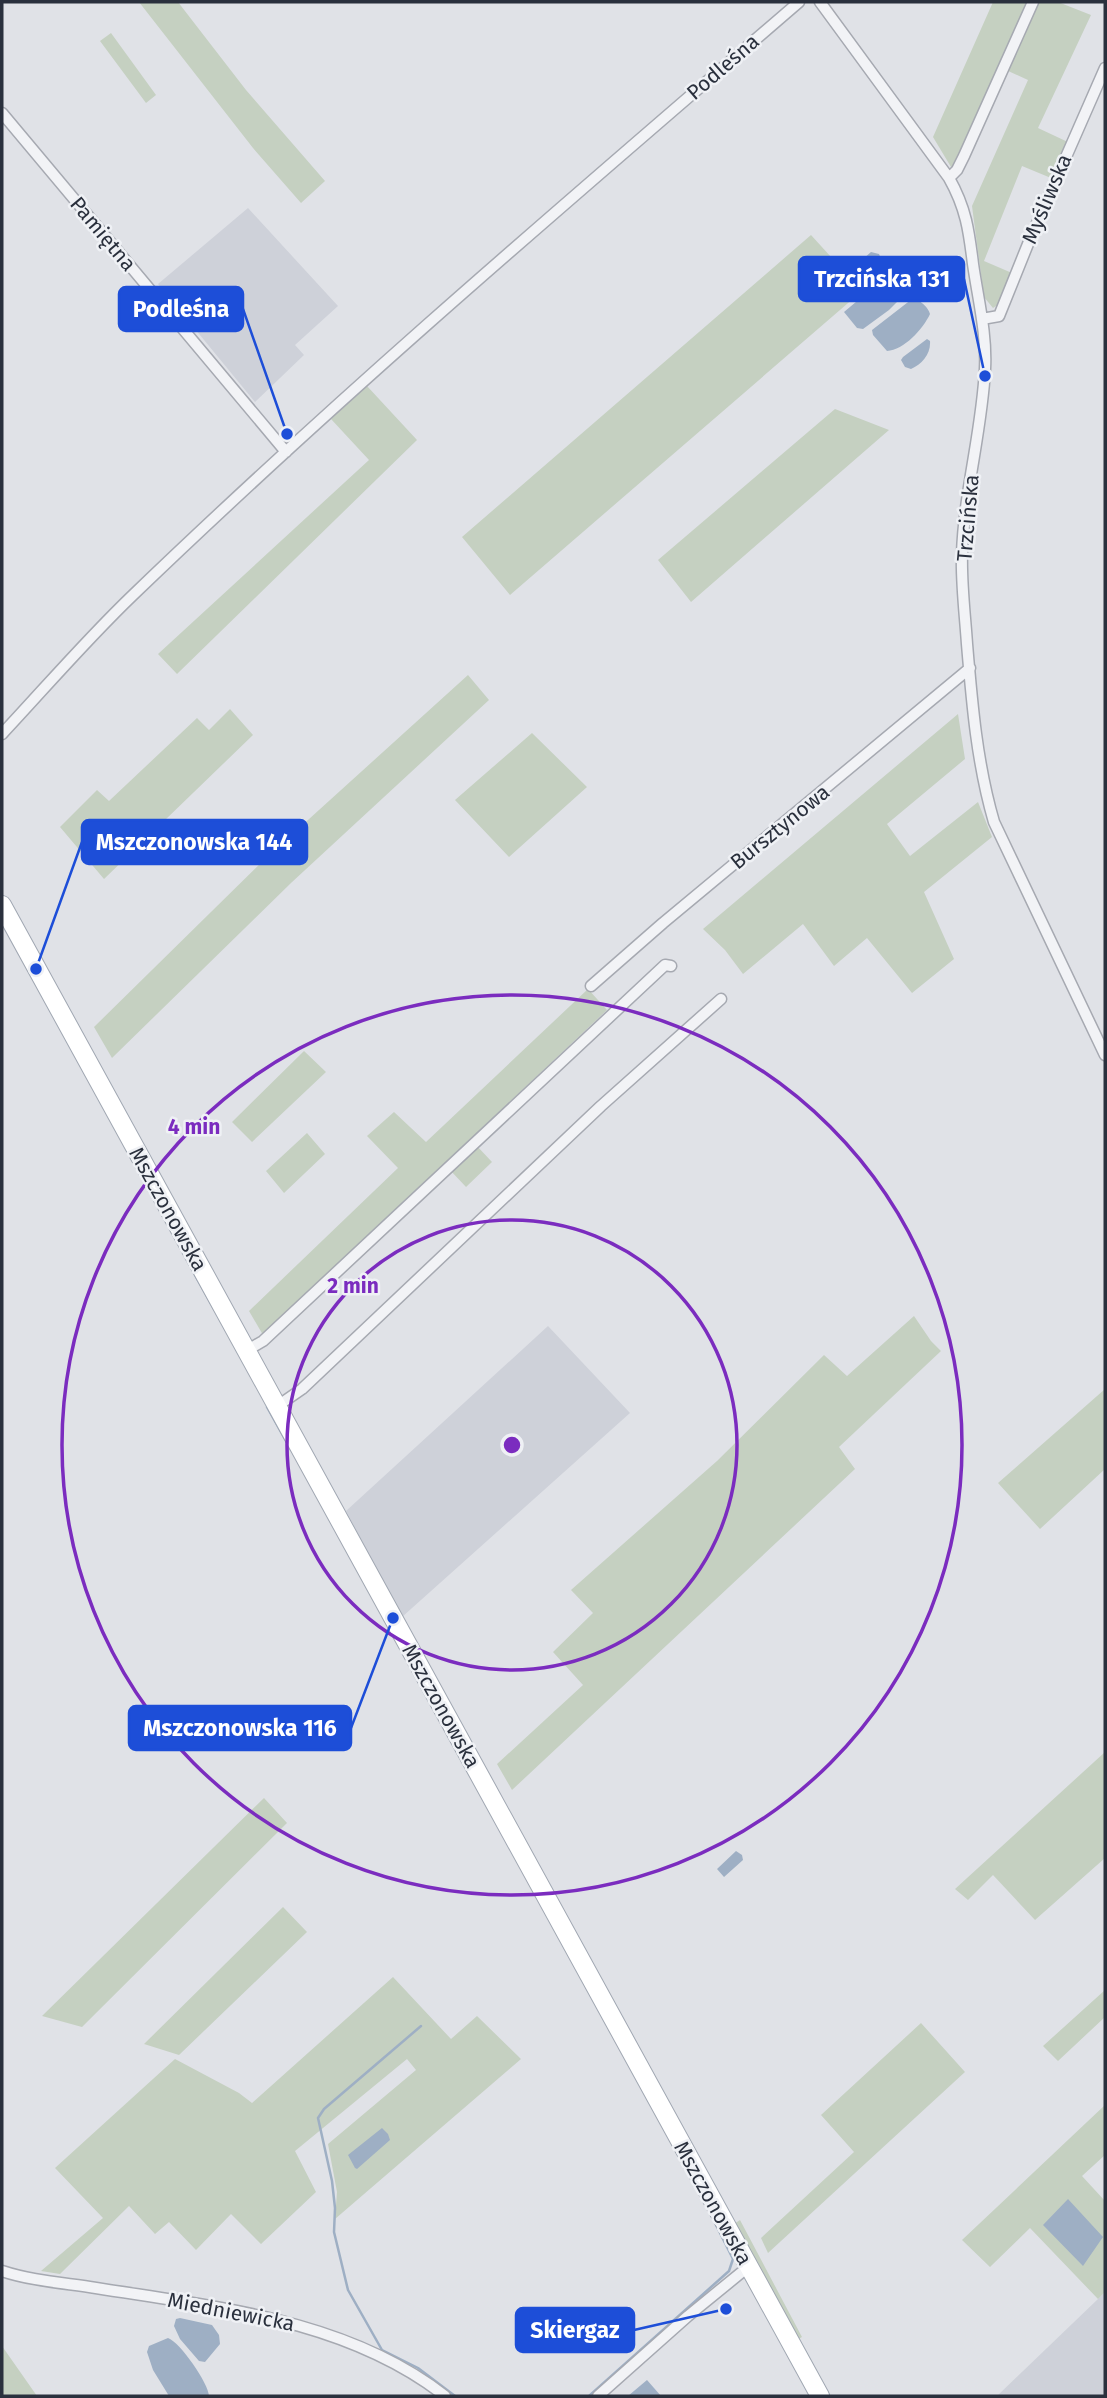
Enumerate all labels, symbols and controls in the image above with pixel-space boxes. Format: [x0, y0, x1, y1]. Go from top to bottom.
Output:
street label: Podleśna [681, 29, 765, 105]
street label: Myśliwska [1016, 150, 1078, 248]
street label: Pamiętna [64, 191, 142, 277]
callout: Trzcińska 131 [799, 257, 964, 301]
text: Trzcińska 131 [814, 265, 950, 293]
callout: Podleśna [119, 287, 243, 331]
text: Podleśna [133, 295, 229, 323]
street label: Trzcińska [951, 473, 985, 563]
street label: Bursztynowa [725, 779, 835, 875]
callout: Mszczonowska 144 [82, 820, 307, 864]
text: Mszczonowska 144 [96, 828, 292, 856]
text: 4 min [168, 1114, 220, 1140]
street label: Mszczonowska [123, 1142, 213, 1276]
text: 2 min [327, 1273, 379, 1299]
centre of rings [500, 1433, 524, 1457]
street label: Mszczonowska [396, 1639, 486, 1773]
callout: Mszczonowska 116 [129, 1706, 351, 1750]
text: Mszczonowska 116 [143, 1714, 337, 1742]
street label: Mszczonowska [668, 2136, 758, 2270]
street label: Miedniewicka [165, 2287, 297, 2337]
callout: Skiergaz [516, 2308, 634, 2352]
text: Skiergaz [530, 2316, 620, 2344]

